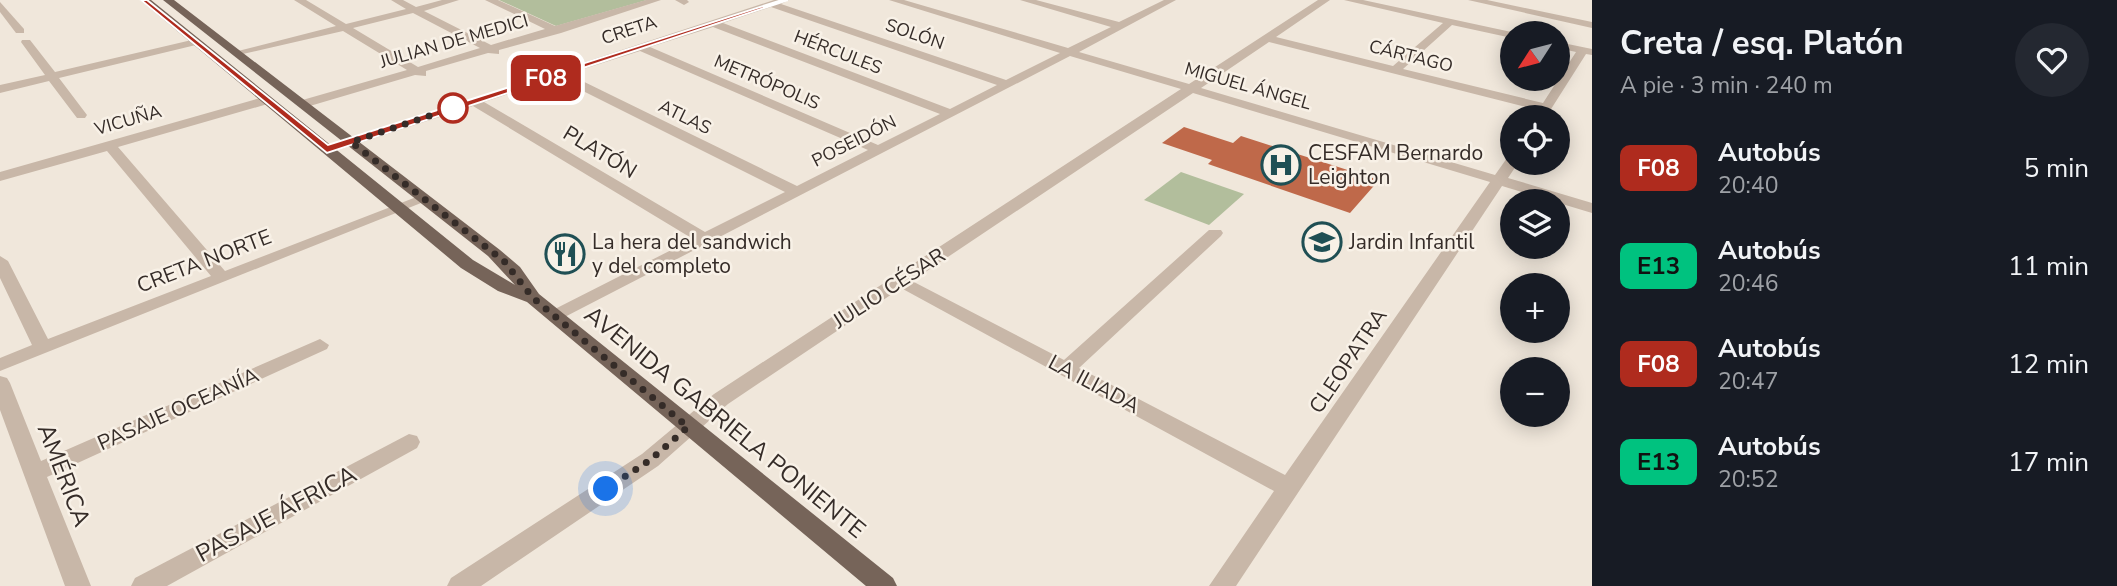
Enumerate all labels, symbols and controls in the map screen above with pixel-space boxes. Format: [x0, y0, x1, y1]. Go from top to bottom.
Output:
street label: JULIAN DE MEDICI [376, 8, 531, 74]
street label: CRETA [598, 10, 660, 50]
street label: SOLÓN [882, 13, 948, 55]
north arrow [1500, 21, 1570, 91]
map controls [1500, 21, 1570, 427]
text: Creta / esq. Platón [1620, 21, 1904, 66]
button: heart [2015, 23, 2089, 97]
street label: HÉRCULES [791, 24, 885, 80]
street label: CÁRTAGO [1366, 34, 1456, 78]
street label: METRÓPOLIS [710, 49, 824, 115]
line badge: F08 [506, 55, 586, 101]
street label: MIGUEL ÁNGEL [1182, 56, 1314, 116]
text: F08 [525, 62, 567, 94]
text: A pie · 3 min · 240 m [1620, 70, 1833, 101]
unlabelled marker [438, 93, 468, 123]
street label: ATLAS [655, 94, 715, 140]
street label: VICUÑA [91, 99, 164, 141]
button: locate [1500, 105, 1570, 175]
street label: POSEIDÓN [808, 109, 900, 173]
street label: PLATÓN [558, 119, 642, 185]
text: Autobús [1718, 135, 1821, 170]
place label: CESFAM Bernardo Leighton [1308, 139, 1483, 191]
hospital icon: CESFAM Bernardo Leighton [1260, 144, 1302, 186]
text: 5 min [2024, 151, 2089, 186]
text: F08 [1637, 152, 1680, 184]
text: 20:40 [1718, 170, 1778, 201]
button: layers [1500, 189, 1570, 259]
school or university icon: Jardin Infantil [1301, 221, 1343, 263]
street label: CRETA NORTE [133, 222, 275, 300]
place label: La hera del sandwich y del completo [592, 228, 792, 280]
place label: Jardin Infantil [1348, 228, 1475, 256]
restaurant icon: La hera del sandwich y del completo [544, 233, 586, 275]
text: Autobús [1718, 233, 1821, 268]
street label: JULIO CÉSAR [827, 241, 951, 335]
text: 11 min [2008, 249, 2089, 284]
text: E13 [1637, 250, 1680, 282]
text: 20:46 [1718, 268, 1778, 299]
button: + [1500, 273, 1570, 343]
street label: AVENIDA GABRIELA PONIENTE [578, 299, 872, 545]
street label: CLEOPATRA [1303, 303, 1393, 419]
text: Autobús [1718, 331, 1821, 366]
text: 12 min [2008, 347, 2089, 382]
street label: LA ILIADA [1043, 348, 1145, 420]
text: F08 [1637, 348, 1680, 380]
button: − [1500, 357, 1570, 427]
street label: PASAJE OCEANÍA [93, 361, 263, 457]
text: 20:47 [1718, 366, 1778, 397]
street label: AMÉRICA [30, 419, 98, 531]
text: Autobús [1718, 429, 1821, 464]
text: 17 min [2008, 445, 2089, 480]
text: E13 [1637, 446, 1680, 478]
street label: PASAJE ÁFRICA [190, 458, 362, 570]
text: 20:52 [1718, 464, 1778, 495]
your location [588, 471, 623, 506]

